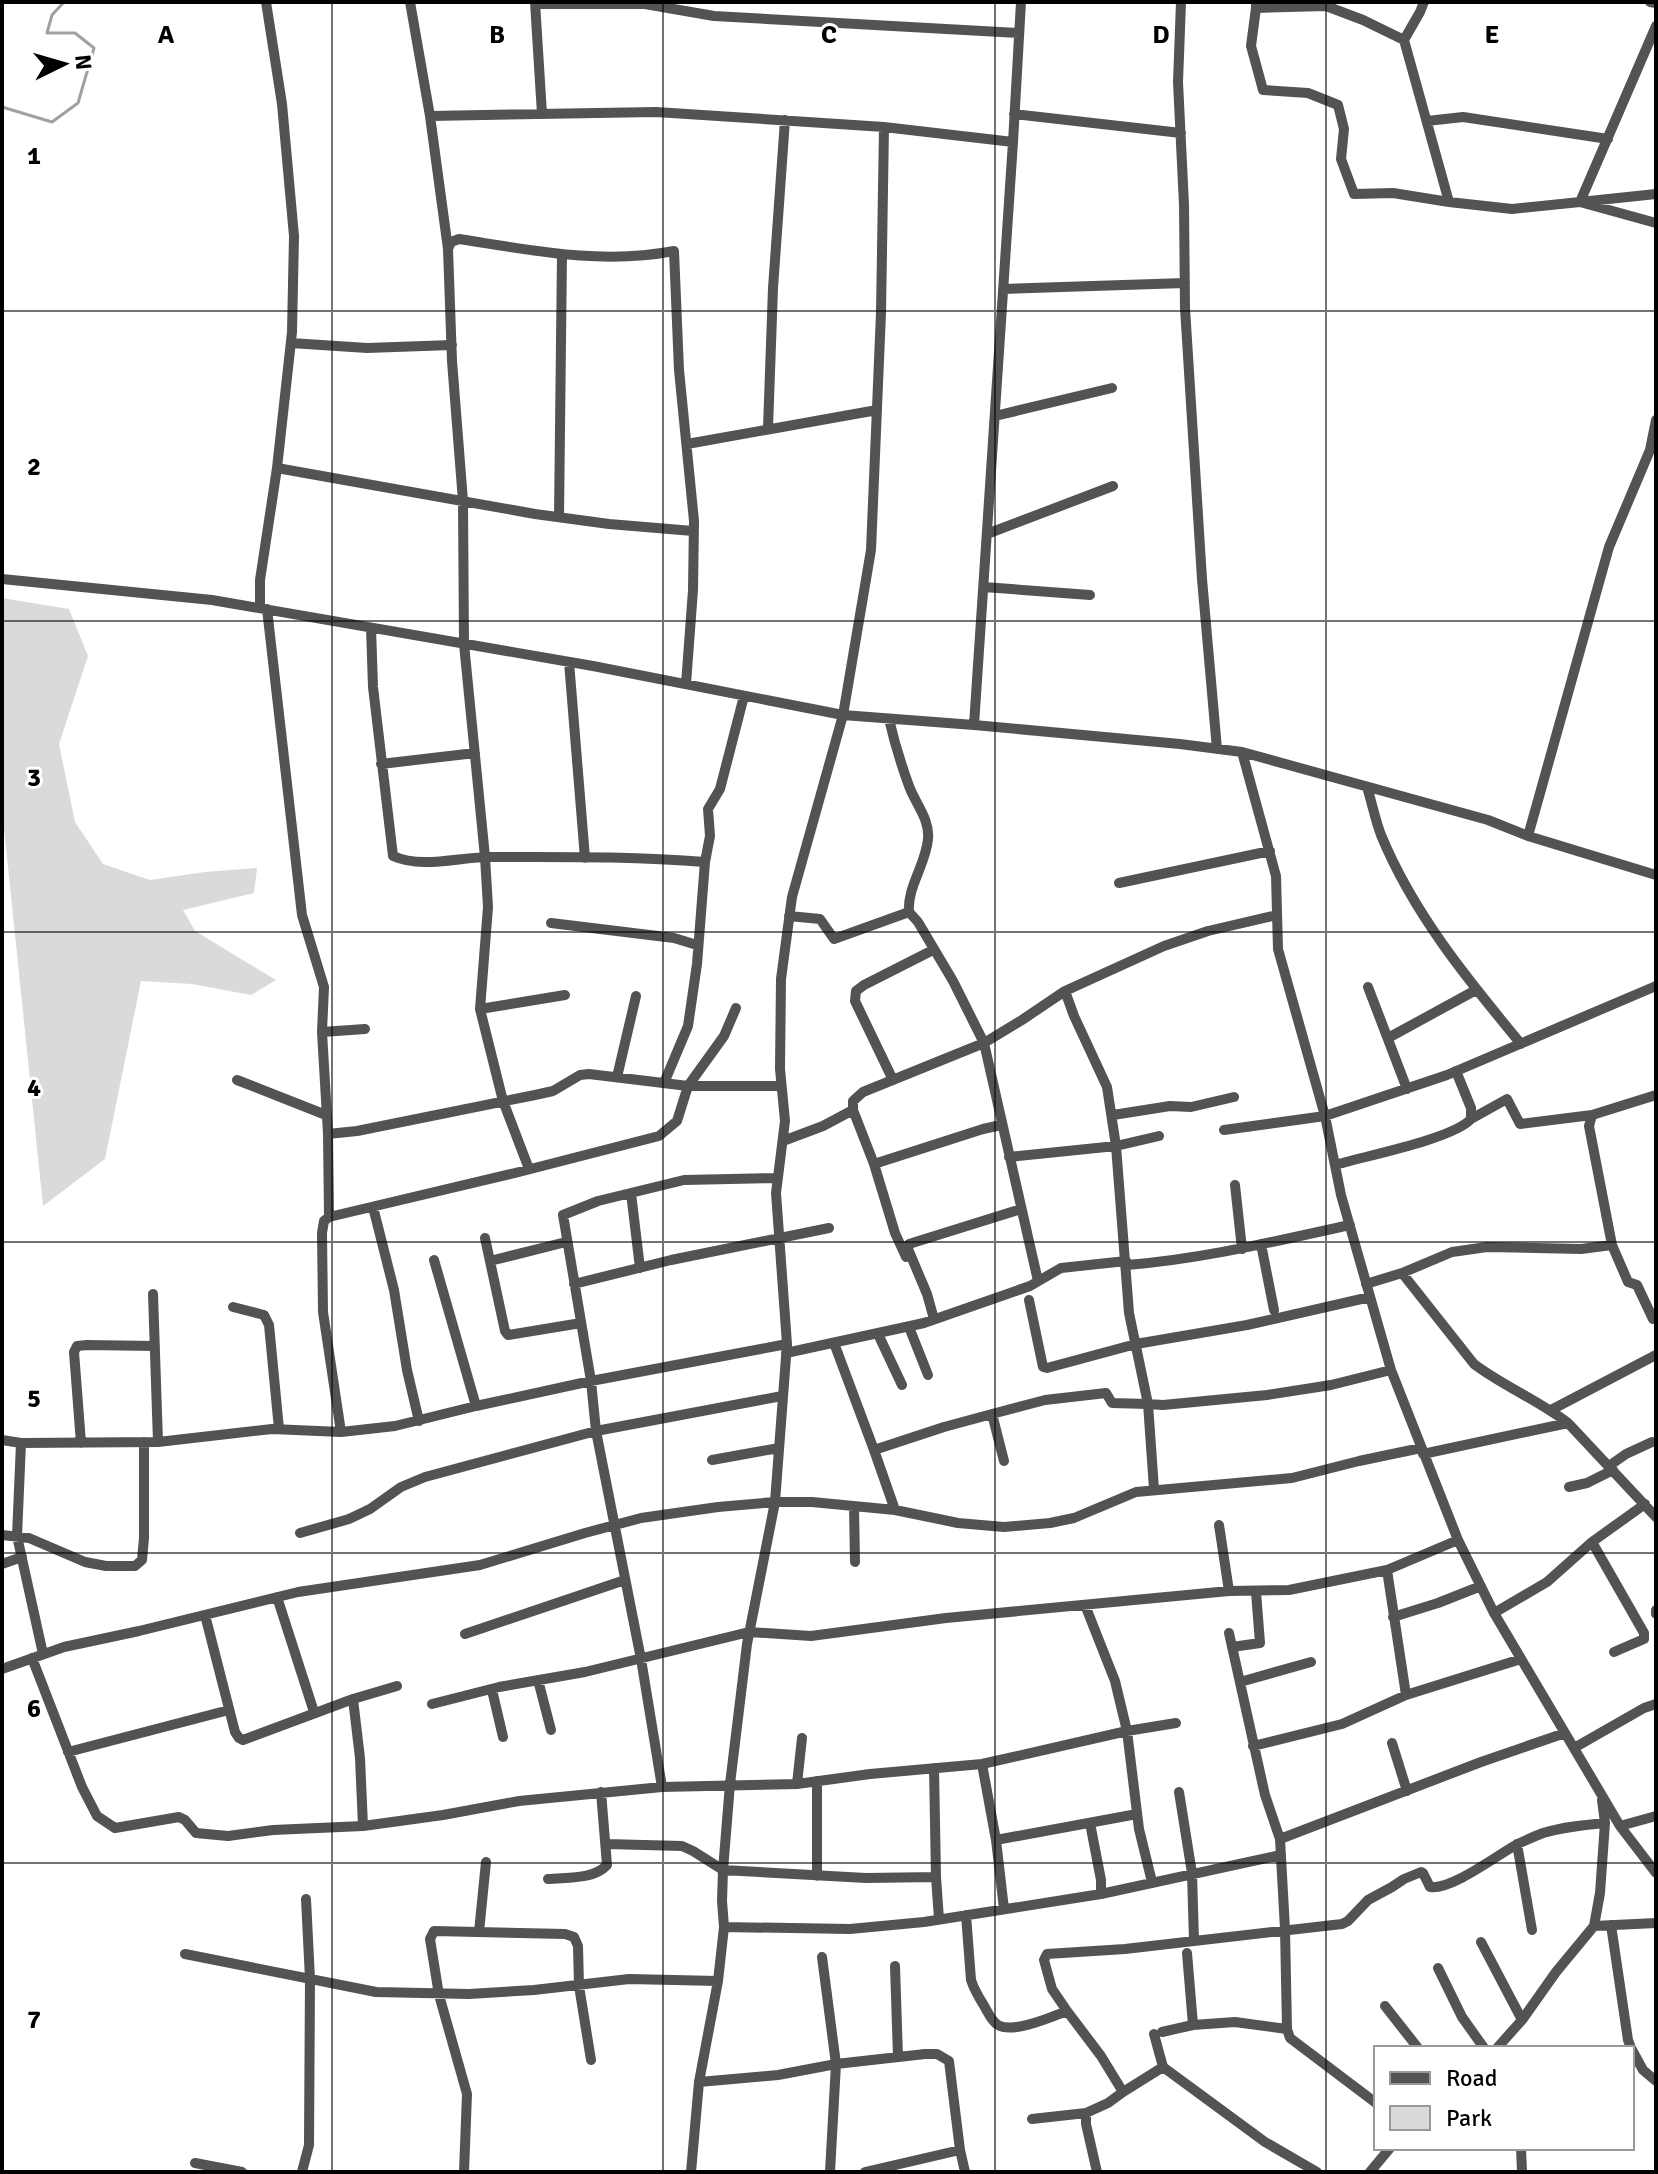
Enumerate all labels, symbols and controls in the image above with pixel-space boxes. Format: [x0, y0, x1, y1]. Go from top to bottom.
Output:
text: A [158, 19, 175, 51]
text: B [489, 19, 505, 51]
text: C [821, 19, 837, 51]
text: D [1152, 19, 1170, 51]
text: E [1485, 19, 1499, 51]
north arrow [24, 24, 104, 104]
text: N [69, 53, 98, 71]
text: 1 [27, 140, 41, 172]
text: 2 [27, 451, 41, 483]
text: 3 [27, 762, 41, 794]
text: 4 [27, 1072, 41, 1104]
text: 5 [27, 1383, 41, 1415]
text: 6 [27, 1693, 41, 1725]
text: 7 [27, 2004, 41, 2036]
legend [1374, 2046, 1634, 2150]
text: Road [1446, 2063, 1497, 2093]
text: Park [1446, 2103, 1492, 2133]

